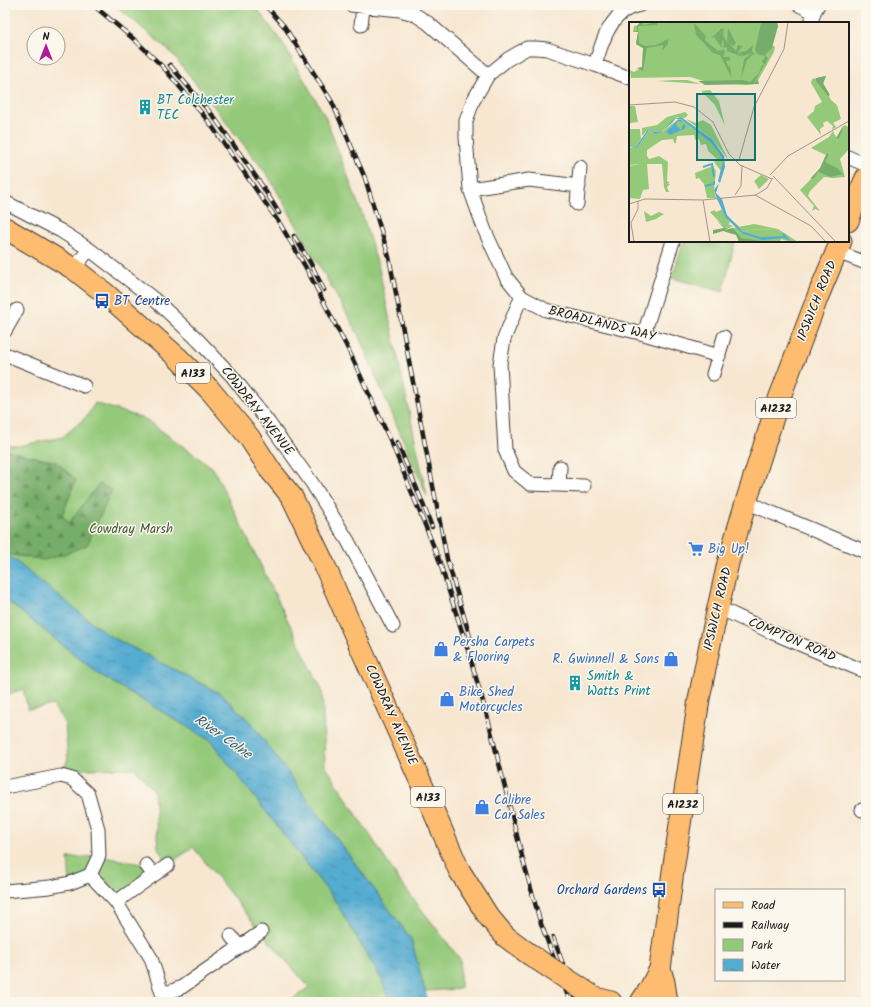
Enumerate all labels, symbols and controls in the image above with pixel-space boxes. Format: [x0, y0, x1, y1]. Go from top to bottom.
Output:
inset map [629, 22, 849, 242]
north arrow [26, 26, 66, 66]
text: N [43, 28, 50, 46]
place label: BT Colchester TEC [157, 90, 234, 126]
building icon: BT Colchester TEC [136, 98, 154, 116]
street label: IPSWICH ROAD [791, 257, 843, 345]
place label: BT Centre [114, 291, 170, 312]
bus stop icon: BT Centre [93, 292, 111, 310]
street label: BROADLANDS WAY [546, 301, 658, 348]
street label: COWDRAY AVENUE [215, 362, 299, 461]
road number: A133 [176, 363, 210, 383]
road number: A1232 [756, 398, 796, 418]
park label: Cowdray Marsh [89, 519, 173, 540]
place label: Big Up! [708, 539, 750, 560]
supermarket icon: Big Up! [687, 540, 705, 558]
street label: IPSWICH ROAD [698, 565, 738, 653]
street label: COMPTON ROAD [745, 612, 839, 668]
place label: Persha Carpets & Flooring [453, 632, 535, 668]
shop icon: Persha Carpets & Flooring [432, 640, 450, 658]
place label: R. Gwinnell & Sons [552, 649, 659, 670]
shop icon: R. Gwinnell & Sons [662, 650, 680, 668]
street label: COWDRAY AVENUE [359, 661, 423, 769]
place label: Smith & Watts Print [587, 666, 651, 702]
building icon: Smith & Watts Print [566, 674, 584, 692]
place label: Bike Shed Motorcycles [459, 682, 523, 718]
shop icon: Bike Shed Motorcycles [438, 690, 456, 708]
water label: River Colne [190, 709, 258, 766]
road number: A133 [411, 787, 445, 807]
place label: Calibre Car Sales [494, 790, 545, 826]
road number: A1232 [663, 794, 703, 814]
shop icon: Calibre Car Sales [473, 798, 491, 816]
place label: Orchard Gardens [557, 880, 647, 901]
bus stop icon: Orchard Gardens [650, 881, 668, 899]
legend [715, 889, 845, 981]
text: Road [751, 896, 776, 915]
text: Railway [751, 916, 789, 935]
text: Park [751, 936, 773, 955]
text: Water [751, 956, 781, 975]

